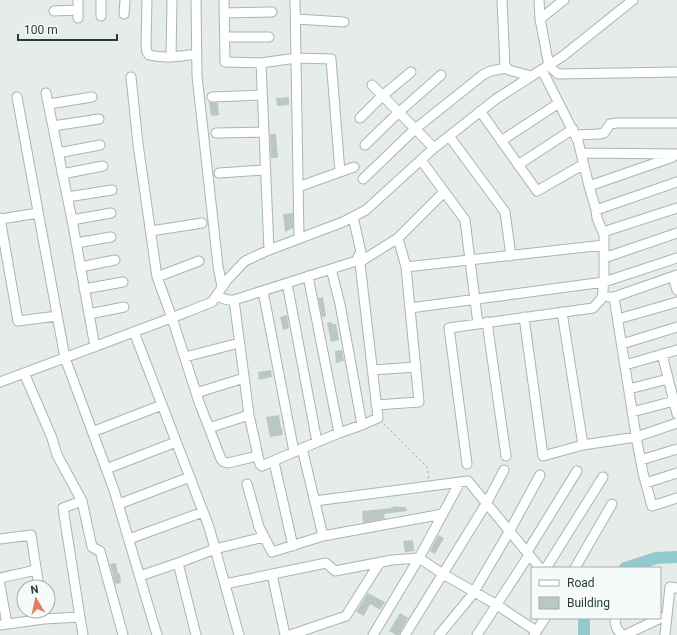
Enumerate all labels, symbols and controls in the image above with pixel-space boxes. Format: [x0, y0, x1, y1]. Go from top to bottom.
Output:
scale bar [18, 16, 117, 42]
text: 100 m [24, 23, 58, 37]
legend [531, 567, 661, 619]
text: Road [567, 576, 595, 590]
north arrow [16, 579, 56, 619]
text: N [30, 583, 40, 597]
text: Building [567, 596, 610, 610]

